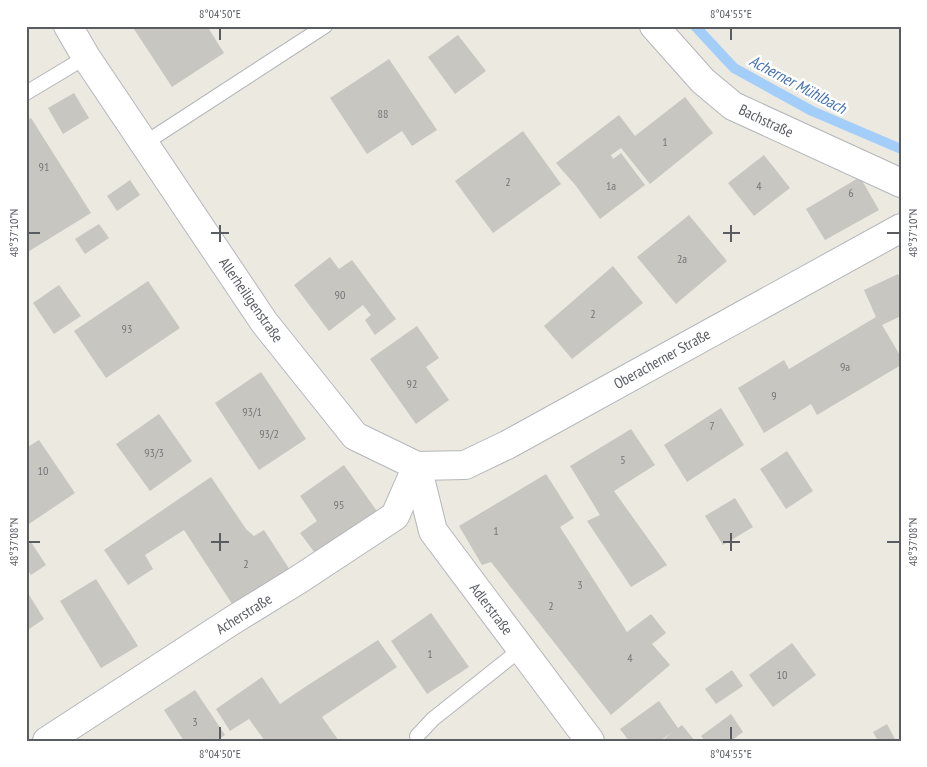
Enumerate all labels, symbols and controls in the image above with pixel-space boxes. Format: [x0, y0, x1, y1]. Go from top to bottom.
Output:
text: 8°04'50"E [199, 6, 241, 21]
text: 8°04'55"E [710, 6, 752, 21]
water label: Acherner Mühlbach [746, 50, 851, 118]
street label: Bachstraße [736, 100, 796, 141]
house number: 88 [378, 106, 388, 121]
house number: 1 [662, 134, 668, 149]
house number: 91 [39, 159, 49, 174]
house number: 2 [505, 174, 511, 189]
house number: 1a [606, 178, 616, 193]
house number: 4 [756, 178, 762, 193]
house number: 6 [848, 185, 854, 200]
text: 48°37'10"N [6, 209, 21, 257]
text: 48°37'10"N [905, 209, 920, 257]
house number: 2a [677, 251, 687, 266]
street label: Allerheiligenstraße [215, 254, 288, 346]
house number: 90 [335, 287, 345, 302]
house number: 2 [590, 306, 596, 321]
house number: 93 [122, 321, 132, 336]
street label: Oberacherner Straße [610, 324, 713, 393]
house number: 9a [840, 359, 850, 374]
house number: 92 [407, 376, 417, 391]
house number: 9 [771, 388, 777, 403]
house number: 93/1 [242, 404, 262, 419]
house number: 7 [709, 418, 715, 433]
house number: 93/2 [259, 426, 279, 441]
house number: 93/3 [144, 445, 164, 460]
house number: 5 [620, 452, 626, 467]
house number: 10 [38, 463, 48, 478]
house number: 95 [334, 497, 344, 512]
text: 48°37'08"N [6, 518, 21, 566]
text: 48°37'08"N [905, 518, 920, 566]
house number: 1 [493, 523, 499, 538]
house number: 2 [243, 556, 249, 571]
house number: 3 [577, 577, 583, 592]
street label: Adlerstraße [466, 579, 517, 638]
street label: Acherstraße [212, 589, 275, 638]
house number: 2 [548, 598, 554, 613]
house number: 1 [427, 646, 433, 661]
house number: 4 [627, 650, 633, 665]
house number: 10 [777, 667, 787, 682]
house number: 3 [192, 714, 198, 729]
text: 8°04'50"E [199, 746, 241, 761]
text: 8°04'55"E [710, 746, 752, 761]

